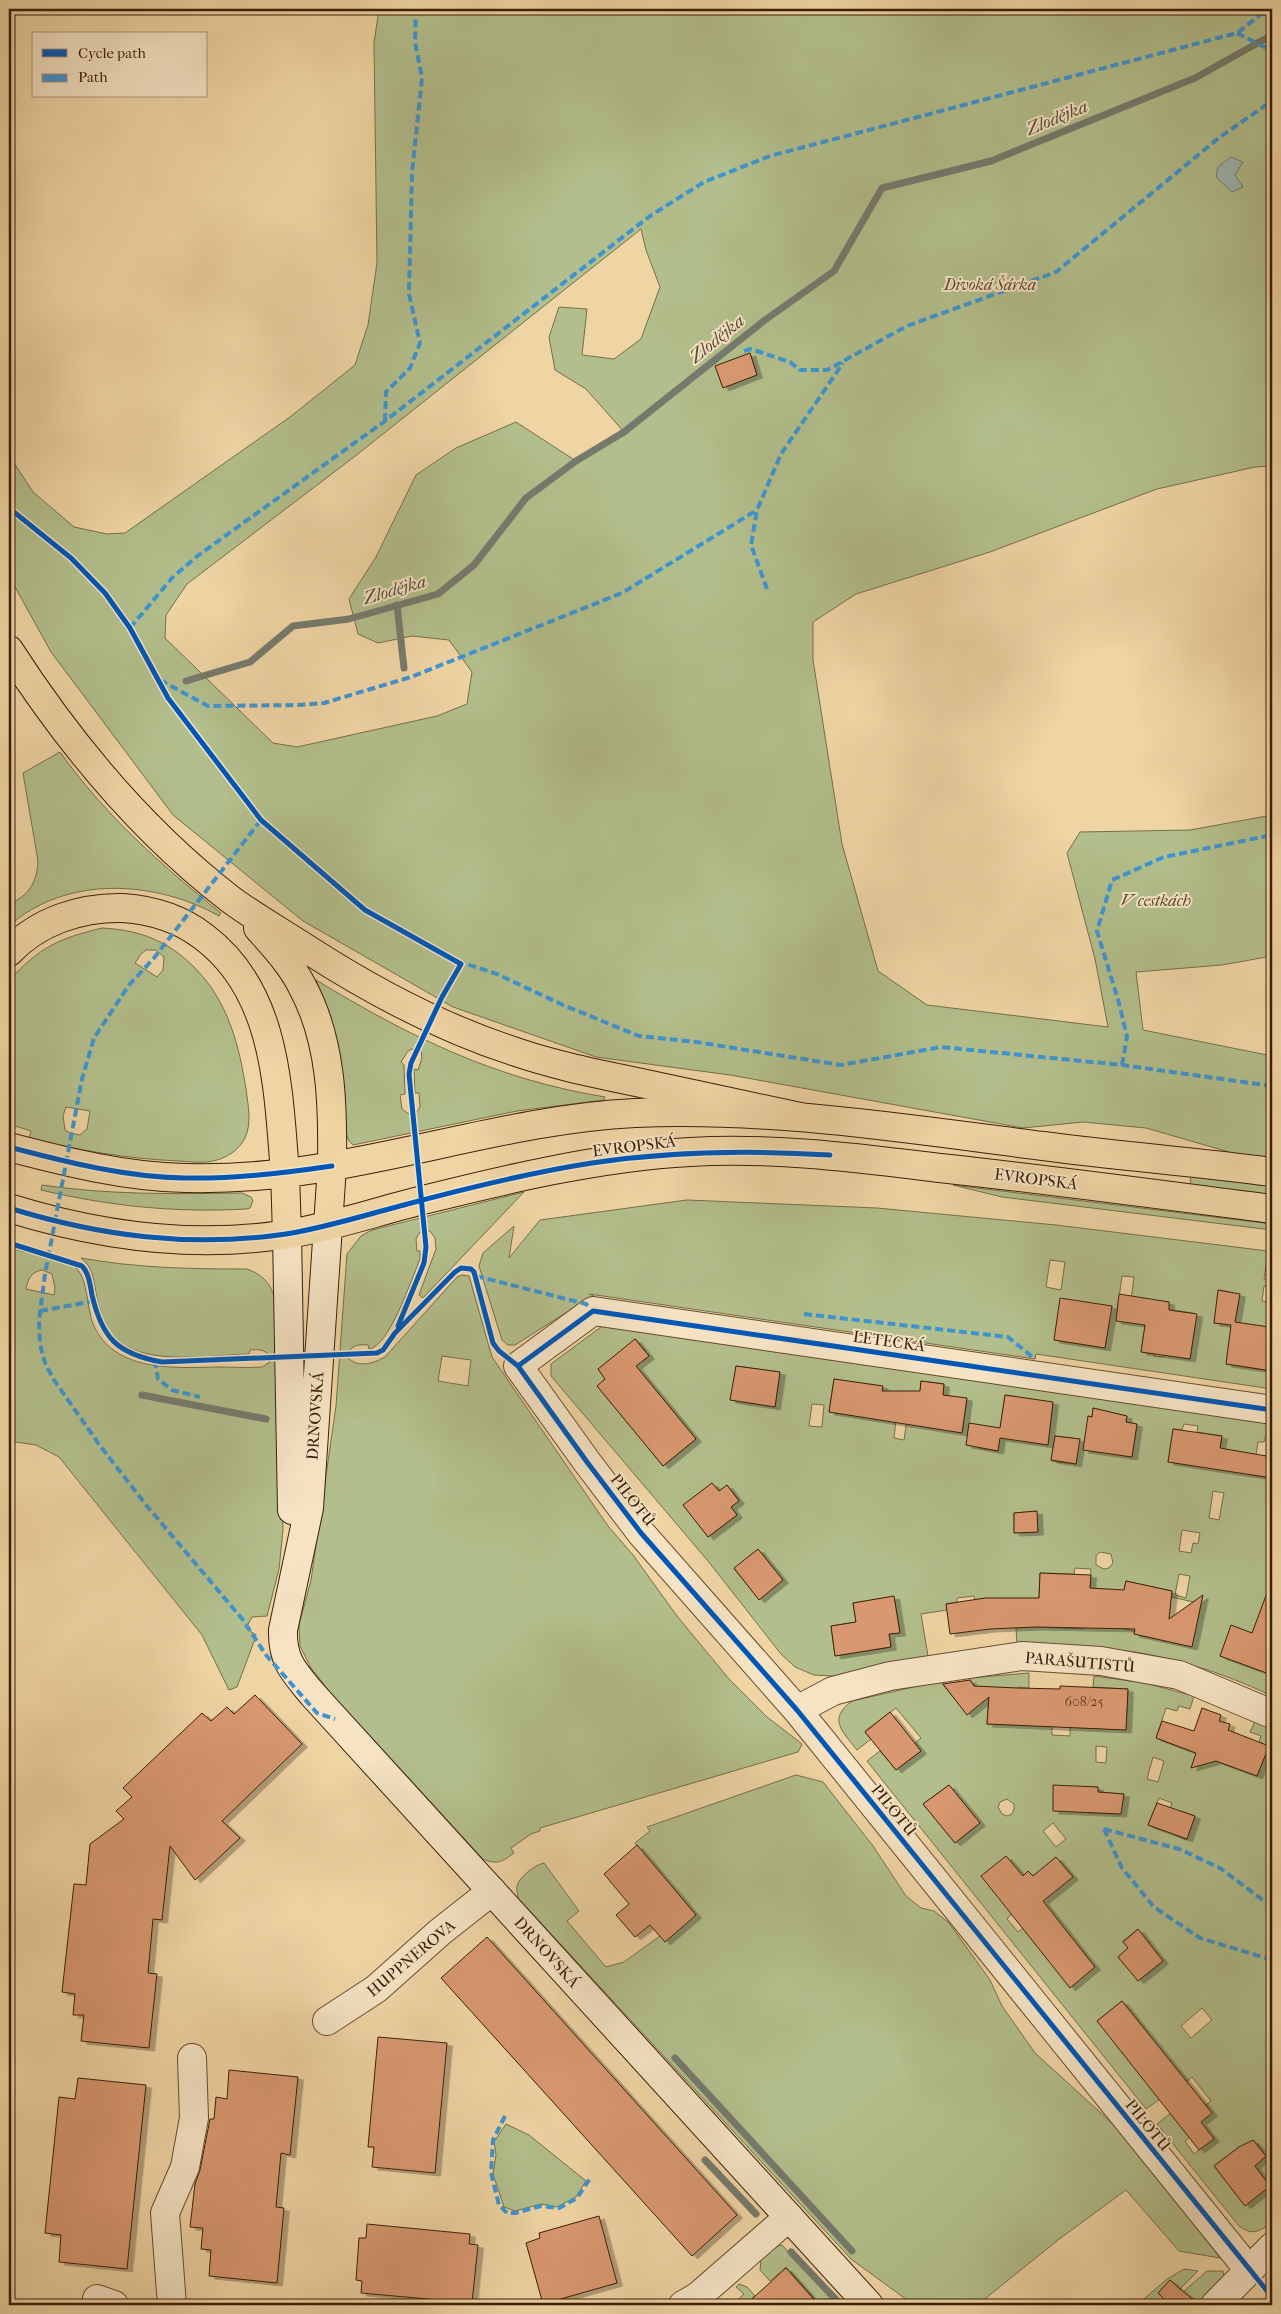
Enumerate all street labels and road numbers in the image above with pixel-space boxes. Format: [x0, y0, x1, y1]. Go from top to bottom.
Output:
street label: EVROPSKÁ [591, 1130, 677, 1161]
street label: EVROPSKÁ [993, 1163, 1079, 1194]
street label: LETECKÁ [852, 1326, 927, 1356]
street label: DRNOVSKÁ [301, 1370, 328, 1461]
street label: PILOTŮ [607, 1470, 660, 1530]
street label: PARAŠUTISTŮ [1024, 1647, 1137, 1676]
street label: PILOTŮ [867, 1780, 921, 1840]
street label: DRNOVSKÁ [510, 1912, 585, 1992]
street label: HUPPNEROVA [363, 1915, 460, 2000]
street label: PILOTŮ [1121, 2095, 1175, 2155]

